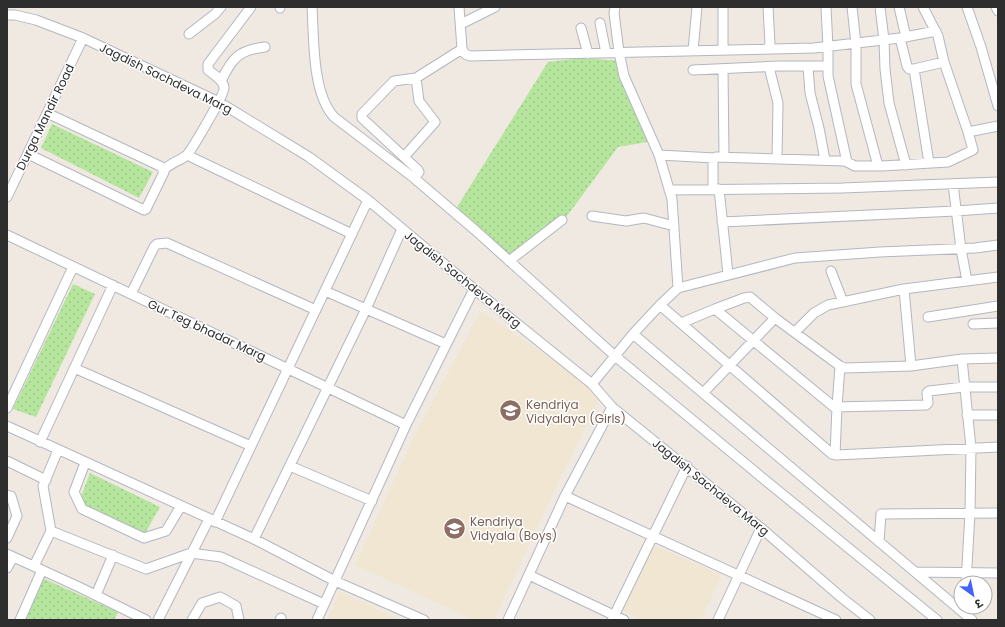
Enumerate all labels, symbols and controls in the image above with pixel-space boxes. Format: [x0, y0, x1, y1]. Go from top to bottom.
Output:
street label: Jagdish Sachdeva Marg [97, 38, 235, 118]
street label: Durga Mandir Road [12, 61, 78, 173]
street label: Jagdish Sachdeva Marg [401, 227, 525, 331]
street label: Gur Teg bhadar Marg [145, 295, 269, 365]
place label: Kendriya Vidyalaya (Girls) [526, 396, 626, 427]
school or university icon: Kendriya Vidyalaya (Girls) [497, 398, 523, 424]
street label: Jagdish Sachdeva Marg [649, 435, 773, 539]
place label: Kendriya Vidyala (Boys) [470, 513, 557, 544]
school or university icon: Kendriya Vidyala (Boys) [441, 515, 467, 541]
north arrow [953, 575, 993, 615]
text: उ [971, 594, 986, 612]

